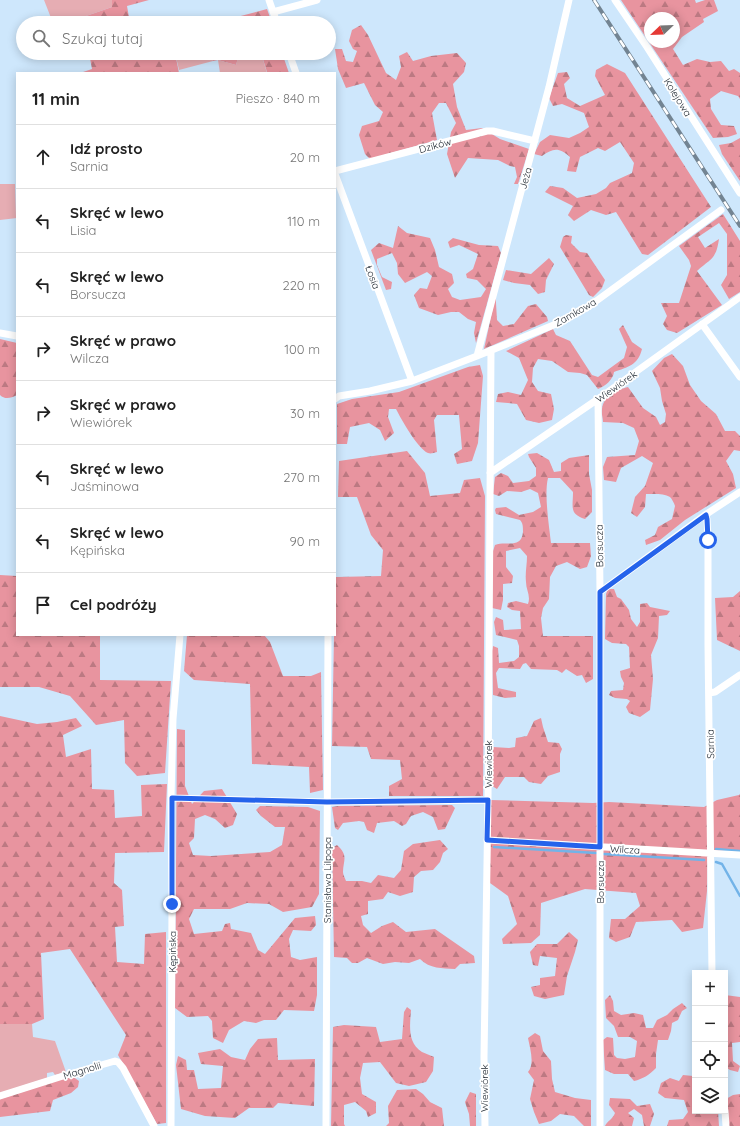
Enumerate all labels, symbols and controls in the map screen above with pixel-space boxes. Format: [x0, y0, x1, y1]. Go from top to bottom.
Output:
north arrow [644, 12, 680, 48]
search box [16, 16, 336, 60]
icon: search [30, 27, 52, 49]
text: Szukaj tutaj [62, 29, 143, 48]
street label: Kolejowa [661, 76, 694, 119]
text: 11 min [32, 88, 80, 109]
text: Pieszo · 840 m [235, 90, 320, 106]
street label: Dzików [417, 135, 453, 156]
text: Idź prosto [70, 139, 143, 158]
icon: ahead [32, 146, 54, 168]
text: 20 m [290, 149, 320, 165]
text: Sarnia [70, 158, 108, 174]
street label: Jeża [516, 166, 535, 191]
text: Skręć w lewo [70, 203, 164, 222]
icon: left [32, 210, 54, 232]
text: 110 m [287, 213, 320, 229]
text: Lisia [70, 222, 96, 238]
street label: Łosia [362, 263, 383, 291]
text: Skręć w lewo [70, 267, 164, 286]
icon: left [32, 274, 54, 296]
text: 220 m [282, 277, 320, 293]
text: Borsucza [70, 286, 126, 302]
street label: Zamkowa [552, 295, 599, 330]
text: Skręć w prawo [70, 331, 176, 350]
icon: right [32, 338, 54, 360]
text: 100 m [284, 341, 320, 357]
text: Wilcza [70, 350, 109, 366]
street label: Wiewiórek [593, 367, 640, 405]
text: Skręć w prawo [70, 395, 176, 414]
icon: right [32, 402, 54, 424]
text: 30 m [290, 405, 320, 421]
text: Wiewiórek [70, 414, 132, 430]
text: Skręć w lewo [70, 459, 164, 478]
icon: left [32, 466, 54, 488]
text: 270 m [283, 469, 320, 485]
text: Jaśminowa [70, 478, 139, 494]
text: Skręć w lewo [70, 523, 164, 542]
street label: Borsucza [593, 524, 606, 568]
icon: left [32, 530, 54, 552]
route start [699, 531, 717, 549]
text: 90 m [290, 533, 320, 549]
text: Kępińska [70, 542, 125, 558]
icon: arrive [32, 594, 54, 616]
text: Cel podróży [70, 595, 157, 614]
street label: Sarnia [704, 729, 717, 759]
street label: Wiewiórek [482, 740, 495, 788]
street label: Stanisława Lilpopa [321, 837, 334, 923]
street label: Wilcza [610, 842, 640, 857]
street label: Borsucza [594, 861, 607, 903]
route end [163, 895, 181, 913]
street label: Kępińska [166, 931, 179, 973]
map controls [692, 970, 728, 1114]
button: + [692, 970, 728, 1006]
button: − [692, 1006, 728, 1042]
button: locate [692, 1042, 728, 1078]
street label: Magnolii [62, 1059, 103, 1082]
street label: Wiewiórek [478, 1064, 491, 1112]
button: layers [692, 1078, 728, 1114]

